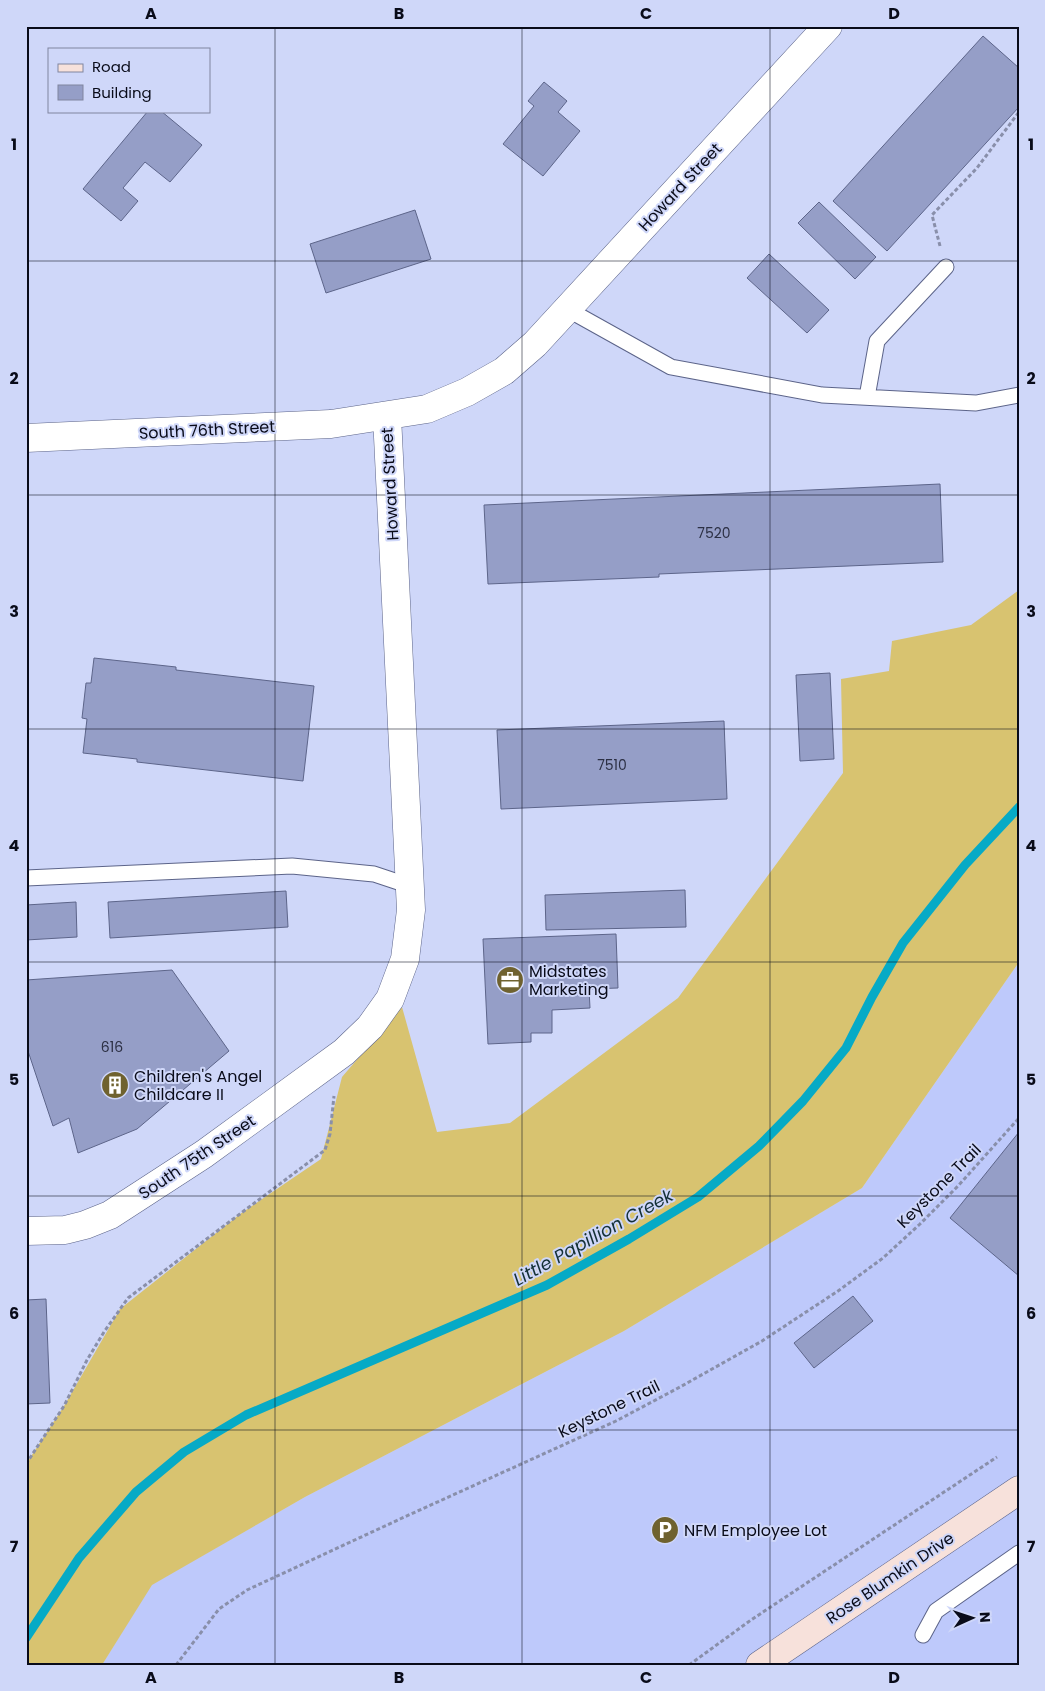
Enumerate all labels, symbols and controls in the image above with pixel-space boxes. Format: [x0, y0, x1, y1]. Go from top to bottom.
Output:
text: A [145, 2, 157, 25]
text: B [394, 2, 404, 25]
text: C [640, 2, 652, 25]
text: D [888, 2, 900, 25]
legend [48, 48, 210, 112]
text: Road [92, 56, 131, 77]
text: Building [92, 82, 152, 103]
text: 1 [11, 133, 17, 156]
text: 1 [1028, 133, 1034, 156]
street label: Howard Street [633, 138, 727, 236]
text: 2 [9, 367, 19, 390]
text: 2 [1026, 367, 1036, 390]
street label: South 76th Street [138, 415, 276, 445]
street label: Howard Street [376, 427, 404, 541]
house number: 7520 [697, 523, 731, 543]
text: 3 [9, 600, 19, 623]
text: 3 [1026, 600, 1036, 623]
house number: 7510 [597, 755, 627, 775]
text: 4 [9, 834, 20, 857]
text: 4 [1026, 834, 1037, 857]
place label: Midstates Marketing [529, 960, 609, 1001]
office icon: Midstates Marketing [495, 965, 525, 995]
house number: 616 [101, 1037, 123, 1057]
place label: Children's Angel Childcare II [134, 1065, 262, 1106]
text: 5 [9, 1068, 19, 1091]
text: 5 [1026, 1068, 1036, 1091]
building icon: Children's Angel Childcare II [100, 1070, 130, 1100]
street label: South 75th Street [134, 1109, 260, 1205]
street label: Keystone Trail [892, 1139, 986, 1233]
water label: Little Papillion Creek [509, 1182, 678, 1291]
text: 6 [9, 1302, 19, 1325]
text: 6 [1026, 1302, 1036, 1325]
street label: Keystone Trail [554, 1374, 664, 1444]
parking icon: NFM Employee Lot [650, 1515, 680, 1545]
place label: NFM Employee Lot [684, 1519, 827, 1542]
street label: Rose Blumkin Drive [821, 1527, 959, 1629]
text: 7 [10, 1535, 19, 1558]
text: 7 [1027, 1535, 1036, 1558]
north arrow [948, 1594, 998, 1644]
text: N [975, 1612, 995, 1623]
text: A [145, 1666, 157, 1689]
text: B [394, 1666, 404, 1689]
text: C [640, 1666, 652, 1689]
text: D [888, 1666, 900, 1689]

